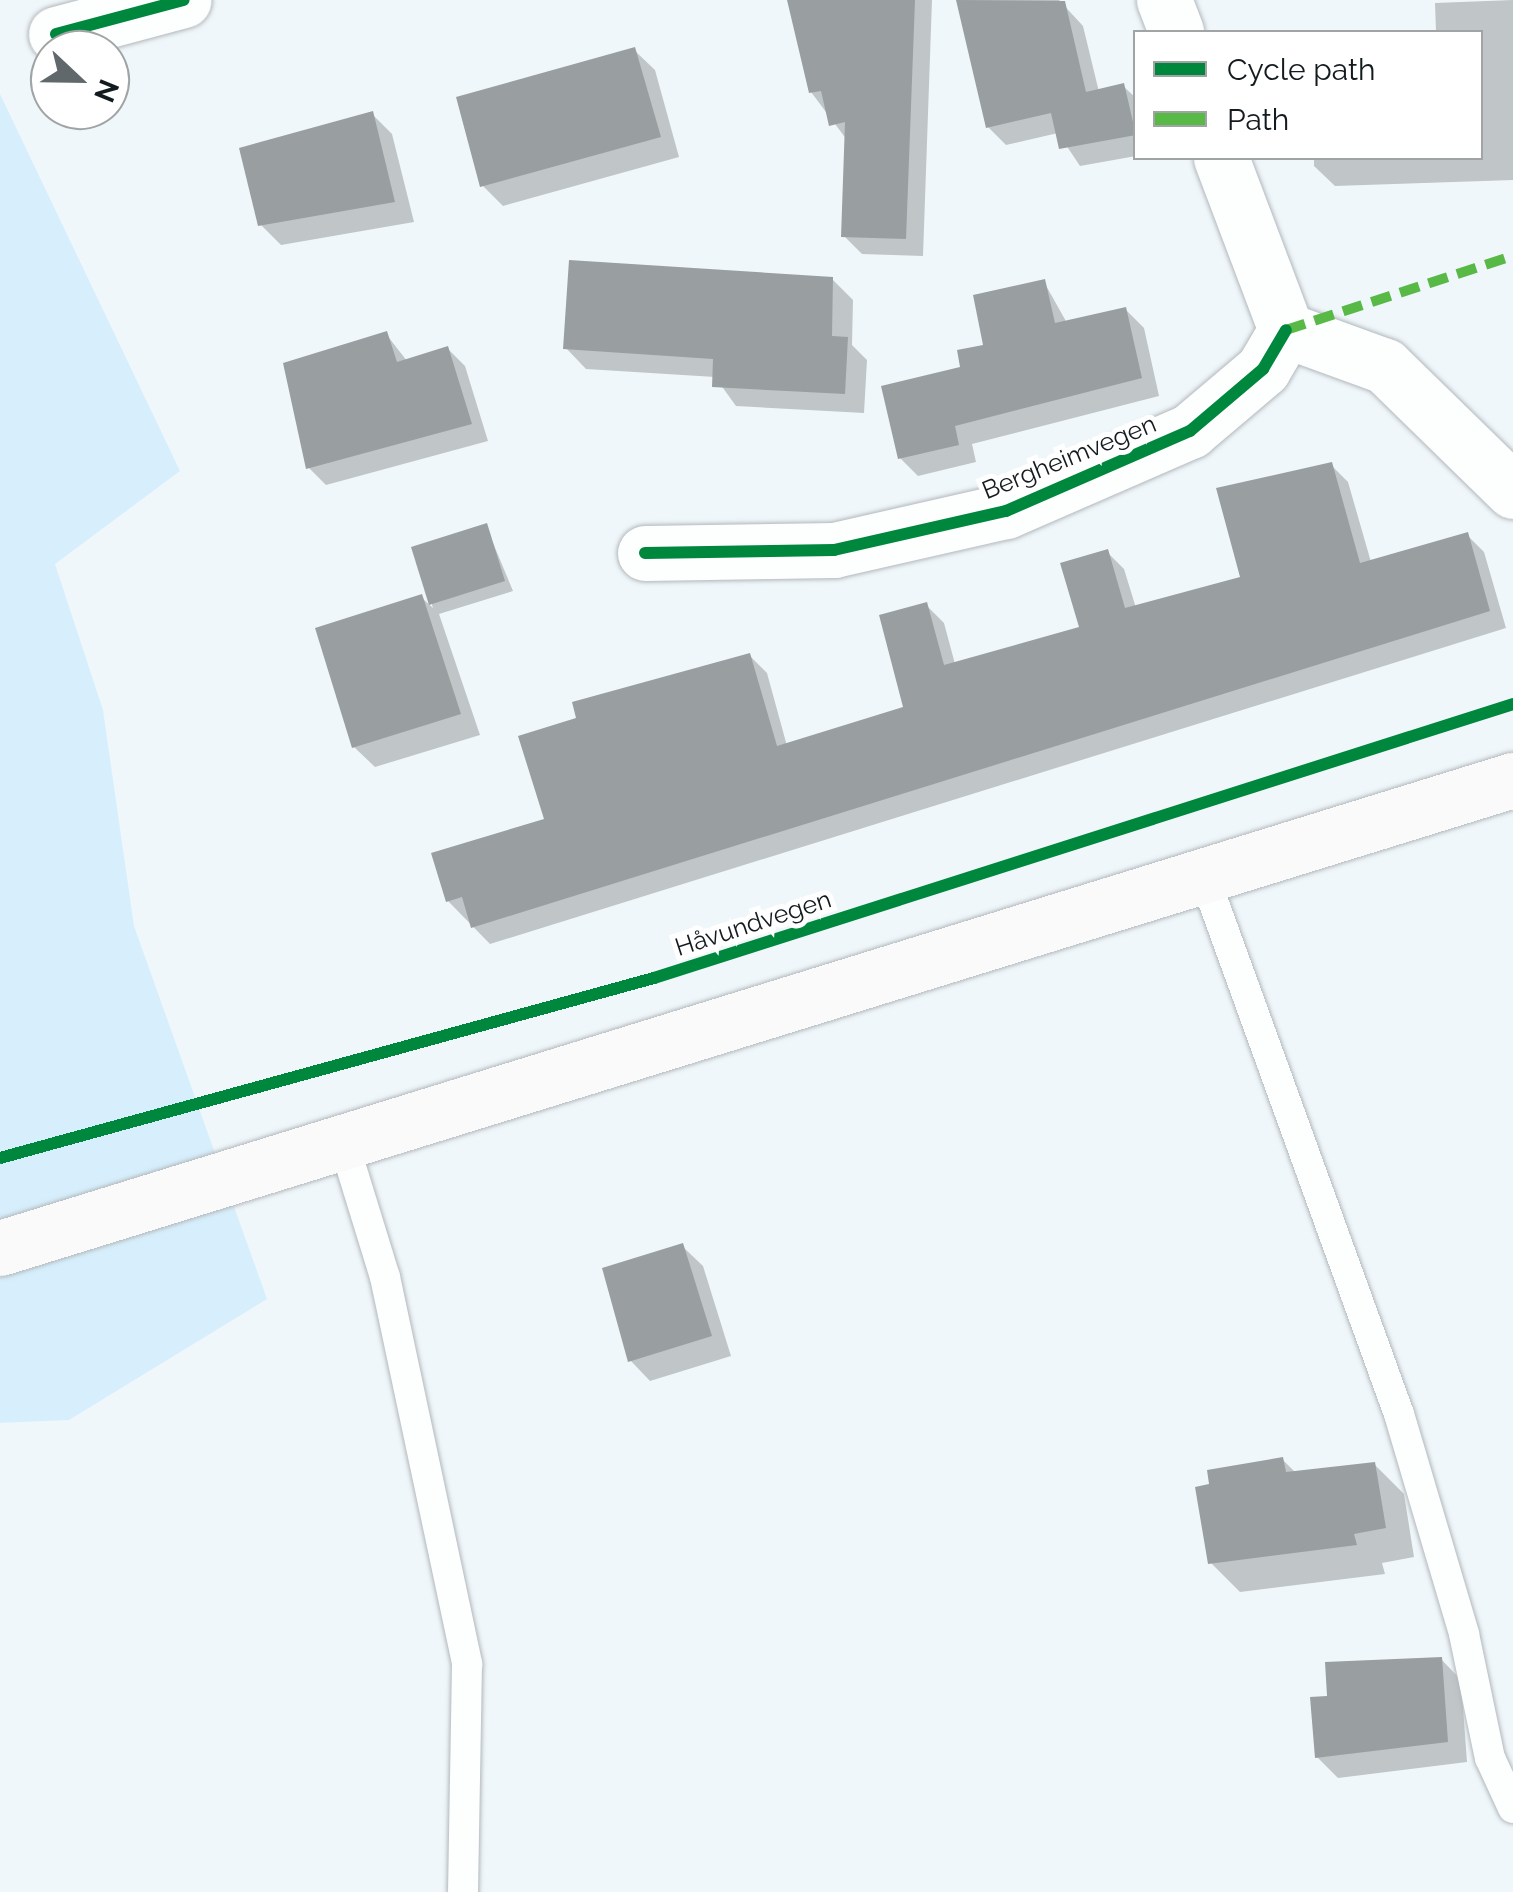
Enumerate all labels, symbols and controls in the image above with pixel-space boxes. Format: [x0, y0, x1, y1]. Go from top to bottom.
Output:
north arrow [30, 30, 130, 130]
legend [1133, 30, 1483, 160]
text: Cycle path [1227, 52, 1375, 87]
text: N [87, 75, 126, 107]
text: Path [1227, 102, 1289, 137]
street label: Bergheimvegen [978, 408, 1160, 506]
street label: Håvundvegen [671, 884, 835, 962]

